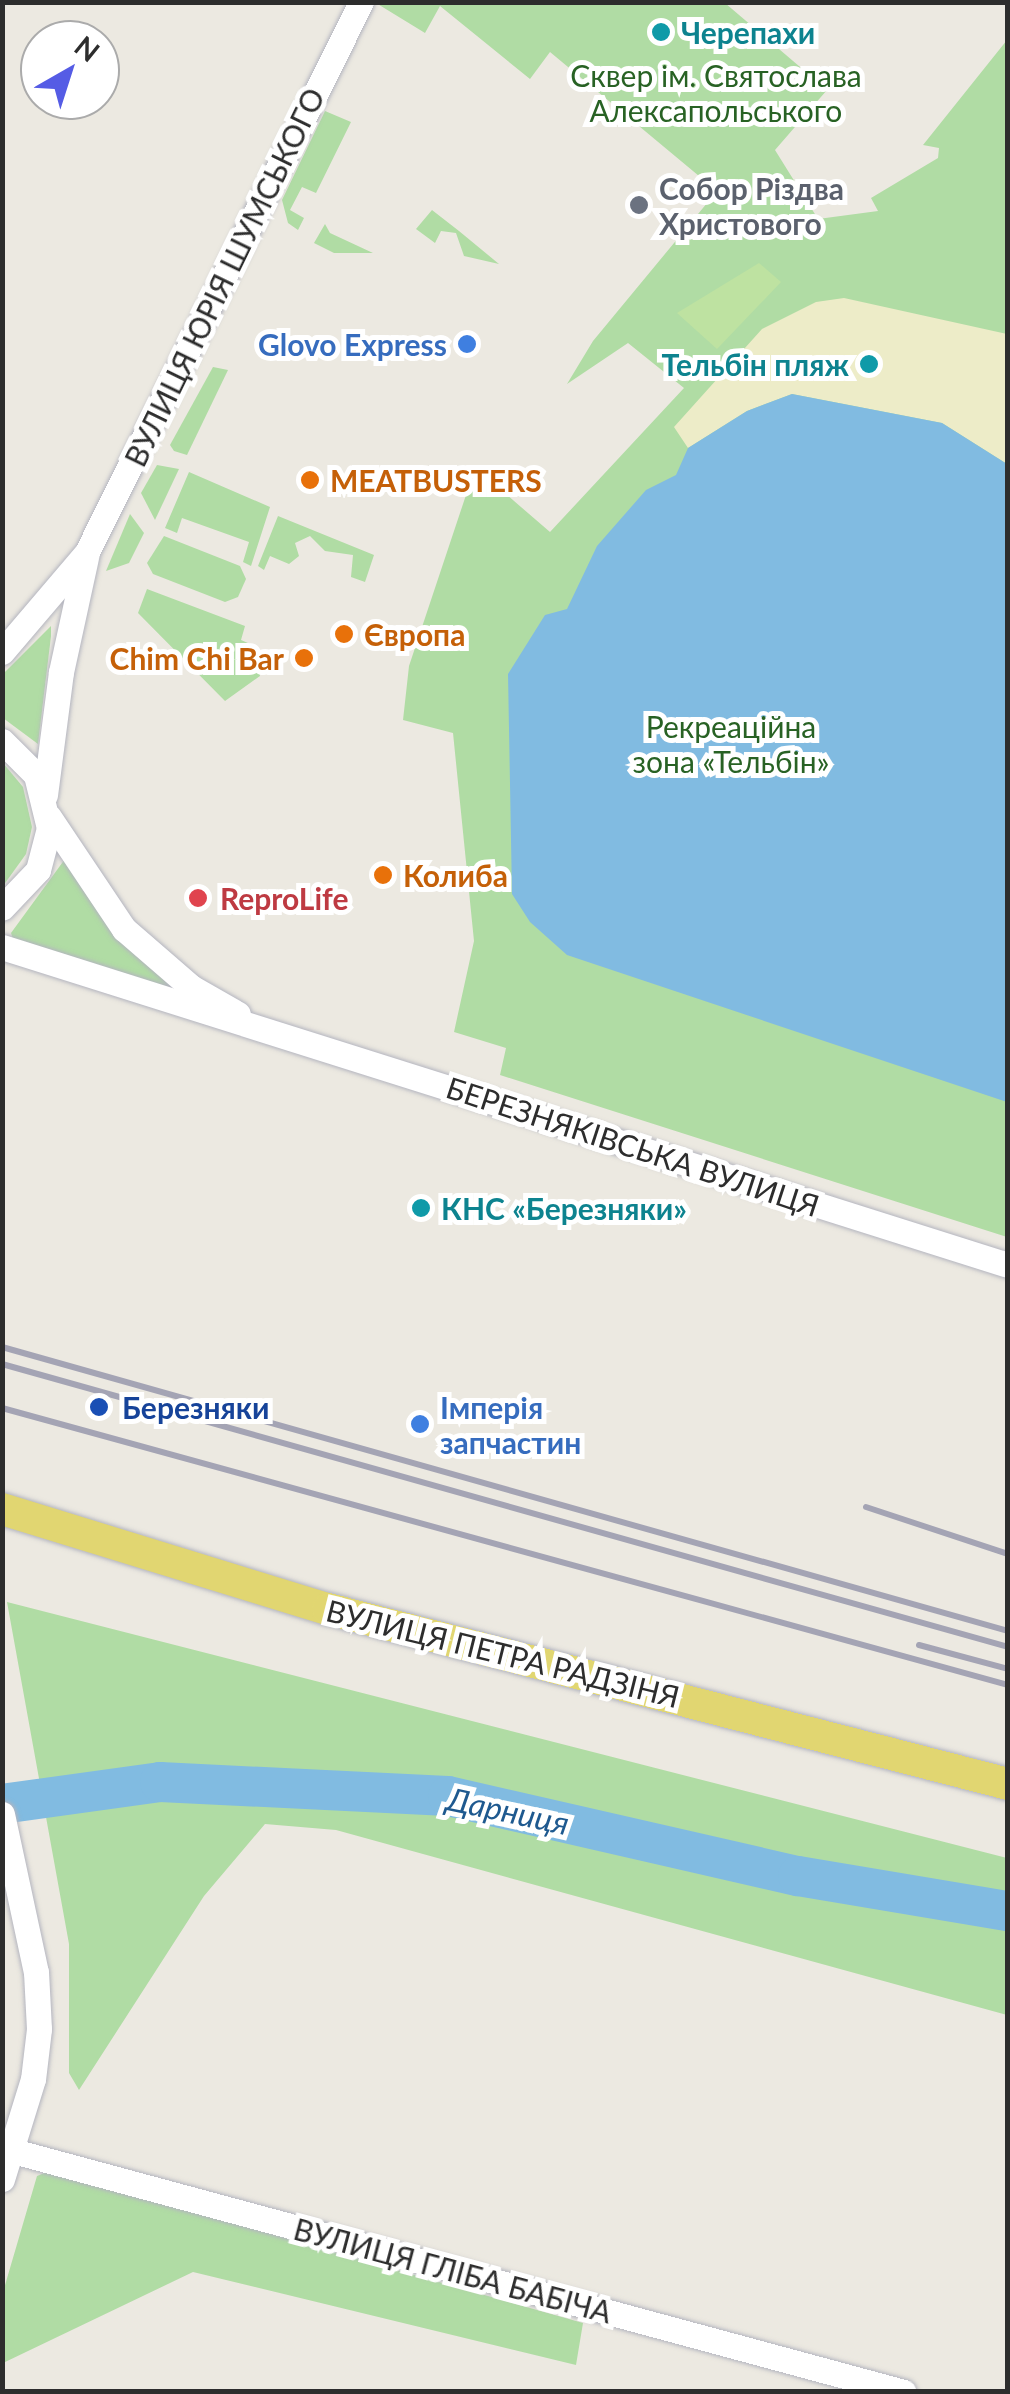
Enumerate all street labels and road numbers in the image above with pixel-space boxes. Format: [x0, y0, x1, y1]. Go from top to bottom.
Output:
street label: ВУЛИЦЯ ЮРІЯ ШУМСЬКОГО [117, 82, 331, 472]
street label: БЕРЕЗНЯКІВСЬКА ВУЛИЦЯ [442, 1069, 824, 1223]
street label: ВУЛИЦЯ ПЕТРА РАДЗІНЯ [323, 1592, 683, 1714]
street label: ВУЛИЦЯ ГЛІБА БАБІЧА [290, 2210, 616, 2330]

